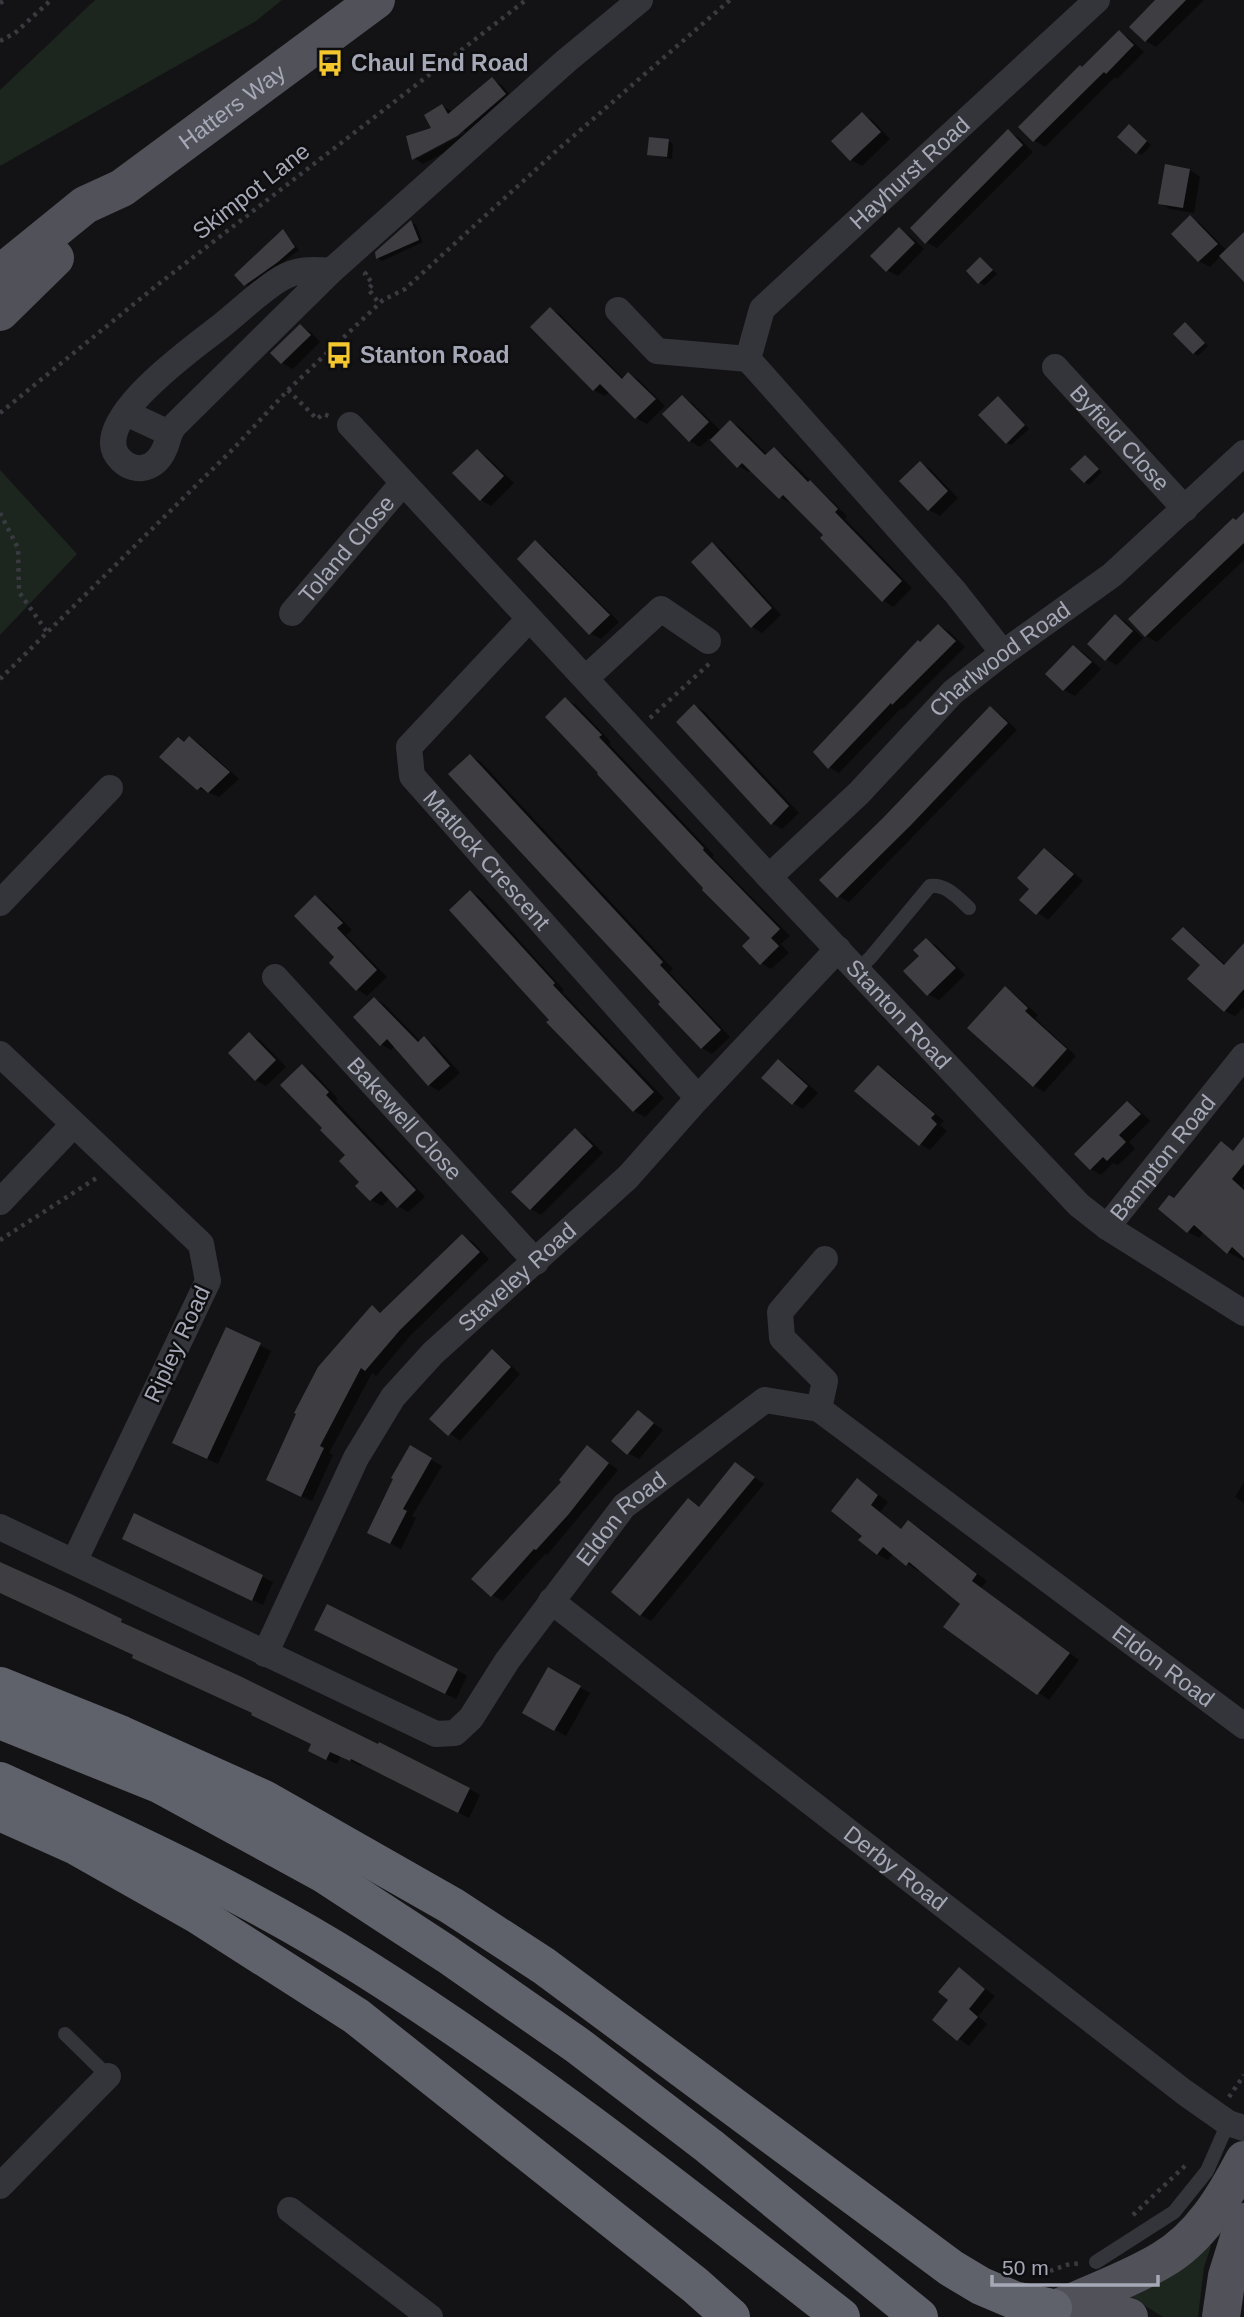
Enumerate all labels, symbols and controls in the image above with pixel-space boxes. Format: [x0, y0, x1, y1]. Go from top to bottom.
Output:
bus stop icon: Chaul End Road [315, 48, 345, 78]
place label: Chaul End Road [351, 50, 529, 76]
street label: Hatters Way [174, 58, 291, 154]
street label: Hayhurst Road [844, 111, 975, 234]
street label: Skimpot Lane [188, 137, 314, 245]
bus stop icon: Stanton Road [324, 340, 354, 370]
place label: Stanton Road [360, 342, 510, 368]
street label: Byfield Close [1065, 379, 1175, 496]
street label: Toland Close [293, 490, 400, 608]
street label: Charlwood Road [924, 596, 1075, 722]
street label: Matlock Crescent [418, 785, 556, 936]
street label: Stanton Road [841, 954, 956, 1074]
street label: Bakewell Close [342, 1052, 467, 1185]
street label: Bampton Road [1105, 1090, 1221, 1226]
street label: Staveley Road [453, 1217, 581, 1337]
street label: Ripley Road [139, 1282, 215, 1406]
street label: Eldon Road [571, 1466, 671, 1571]
street label: Eldon Road [1107, 1619, 1219, 1712]
street label: Derby Road [839, 1820, 952, 1916]
scale bar [992, 2244, 1158, 2288]
text: 50 m [1002, 2256, 1049, 2279]

